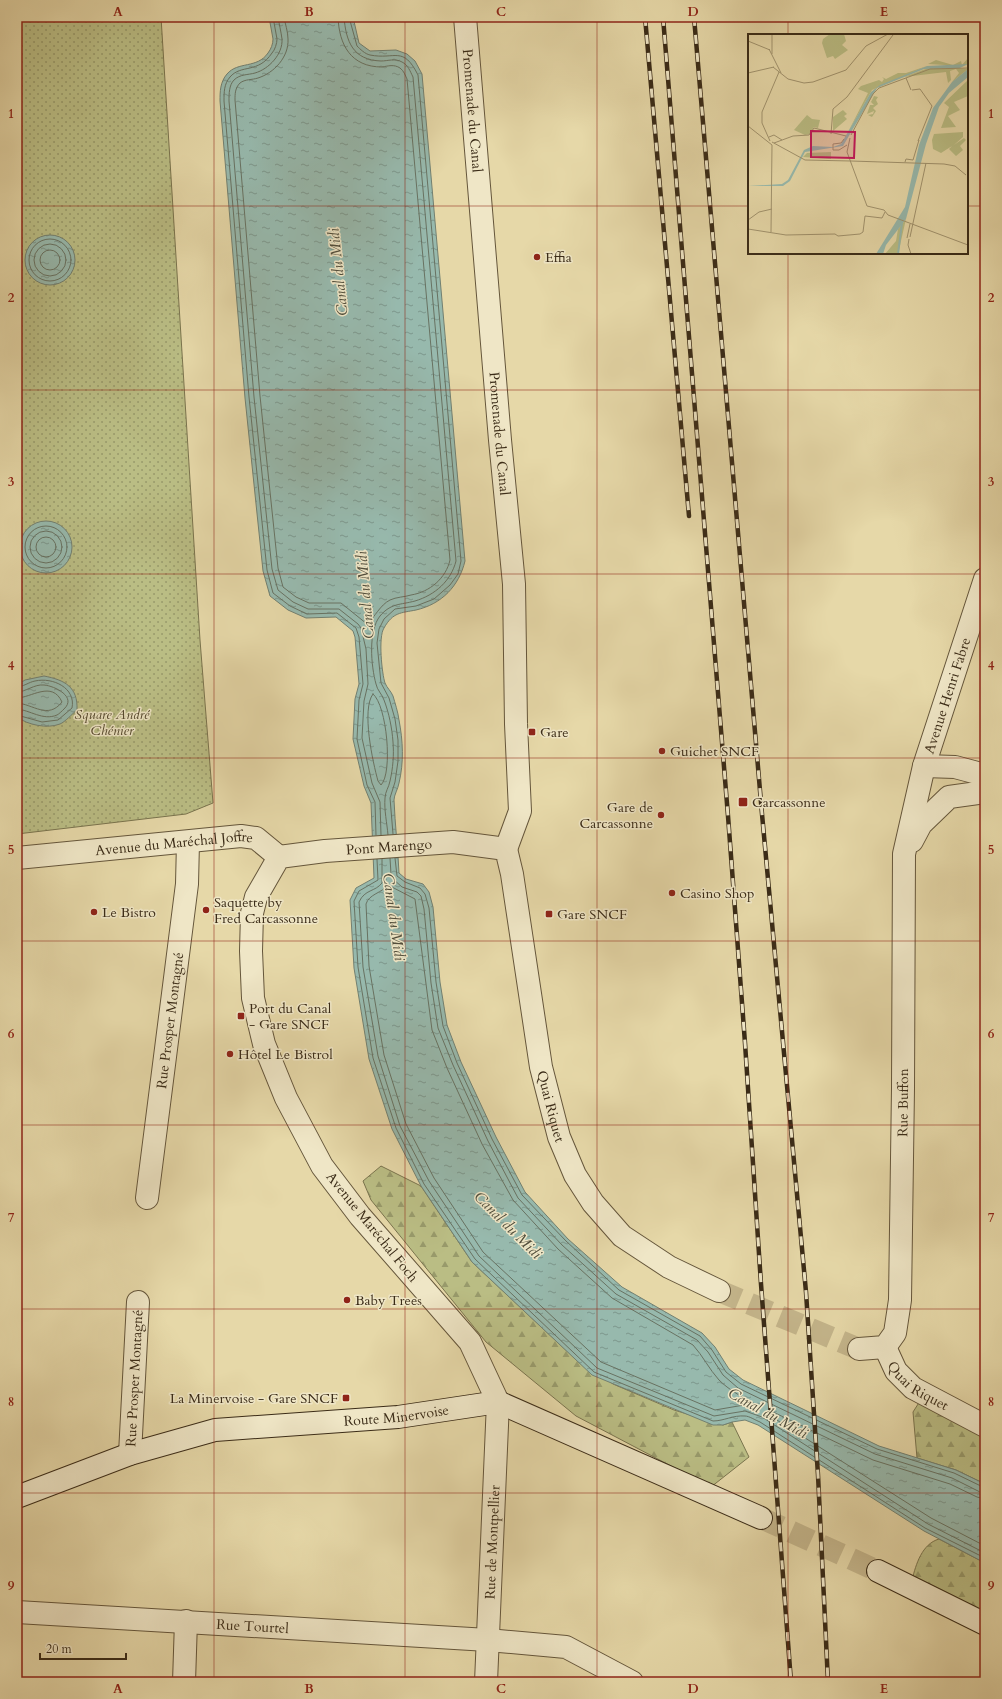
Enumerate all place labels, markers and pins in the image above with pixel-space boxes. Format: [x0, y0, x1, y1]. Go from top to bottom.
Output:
place label: Effia [545, 248, 572, 267]
marker: Effia [532, 252, 542, 262]
place label: Gare [540, 723, 569, 742]
marker: Gare [527, 727, 537, 737]
place label: Guichet SNCF [670, 742, 759, 761]
marker: Guichet SNCF [657, 746, 667, 756]
place label: Carcassonne [752, 793, 826, 812]
marker: Carcassonne [737, 796, 749, 808]
place label: Gare de Carcassonne [580, 798, 653, 833]
marker: Gare de Carcassonne [656, 810, 666, 820]
place label: Casino Shop [680, 884, 754, 903]
marker: Casino Shop [667, 888, 677, 898]
place label: Saquette by Fred Carcassonne [214, 893, 318, 928]
place label: Le Bistro [102, 903, 156, 922]
marker: Saquette by Fred Carcassonne [201, 905, 211, 915]
place label: Gare SNCF [557, 905, 627, 924]
marker: Le Bistro [89, 907, 99, 917]
marker: Gare SNCF [544, 909, 554, 919]
place label: Port du Canal - Gare SNCF [249, 999, 332, 1034]
marker: Port du Canal - Gare SNCF [236, 1011, 246, 1021]
place label: Hôtel Le Bistrol [238, 1045, 333, 1064]
marker: Hôtel Le Bistrol [225, 1049, 235, 1059]
place label: Baby Trees [355, 1291, 422, 1310]
marker: Baby Trees [342, 1295, 352, 1305]
place label: La Minervoise - Gare SNCF [170, 1389, 338, 1408]
marker: La Minervoise - Gare SNCF [341, 1393, 351, 1403]

